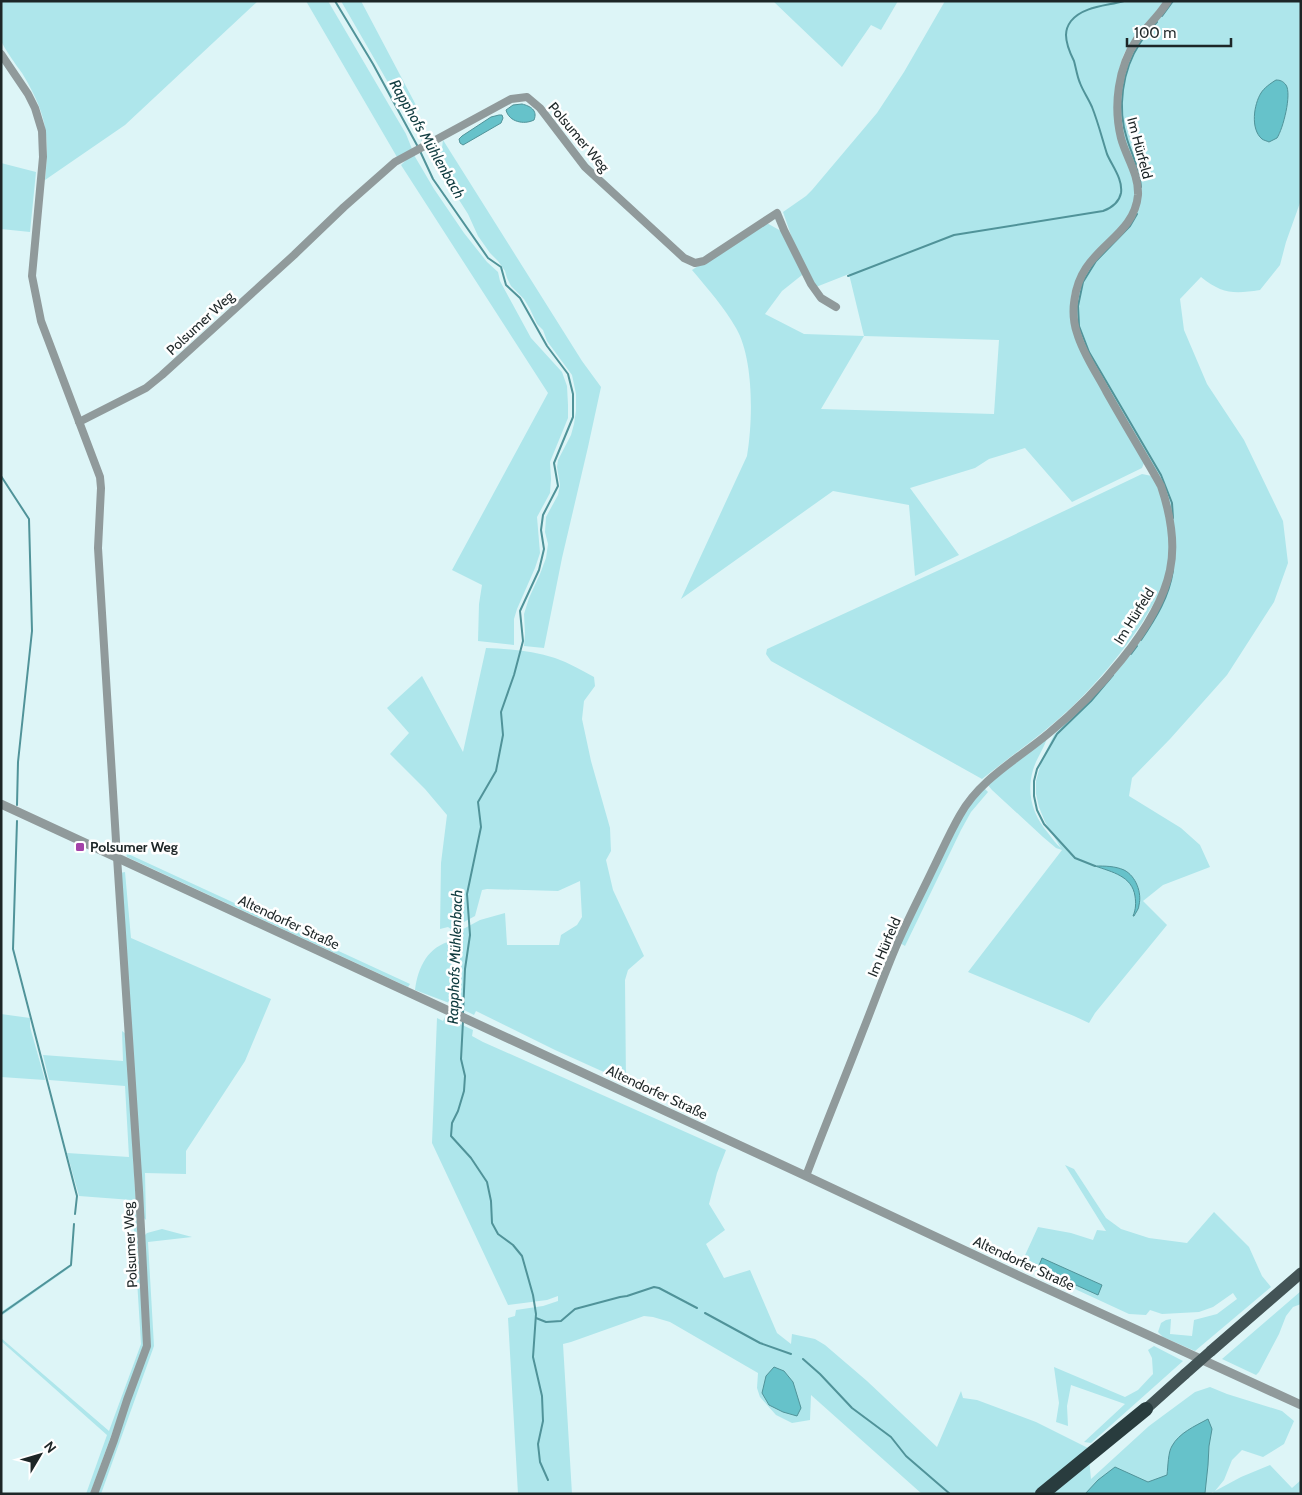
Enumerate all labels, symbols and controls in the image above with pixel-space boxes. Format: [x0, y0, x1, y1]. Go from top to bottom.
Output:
scale bar [1127, 15, 1231, 47]
text: 100 m [1134, 24, 1176, 42]
water label: Rapphofs Mühlenbach [386, 76, 468, 202]
street label: Polsumer Weg [545, 98, 614, 176]
street label: Im Hürfeld [1123, 115, 1157, 181]
street label: Polsumer Weg [162, 286, 238, 359]
street label: Im Hürfeld [1110, 585, 1158, 647]
place label: Polsumer Weg [90, 838, 178, 856]
marker: Polsumer Weg [74, 841, 86, 853]
water label: Rapphofs Mühlenbach [444, 889, 466, 1025]
street label: Altendorfer Straße [236, 891, 342, 953]
street label: Im Hürfeld [863, 914, 905, 980]
street label: Altendorfer Straße [604, 1061, 710, 1123]
street label: Polsumer Weg [119, 1201, 141, 1288]
street label: Altendorfer Straße [971, 1232, 1077, 1294]
north arrow [15, 1430, 65, 1480]
text: N [40, 1438, 60, 1456]

